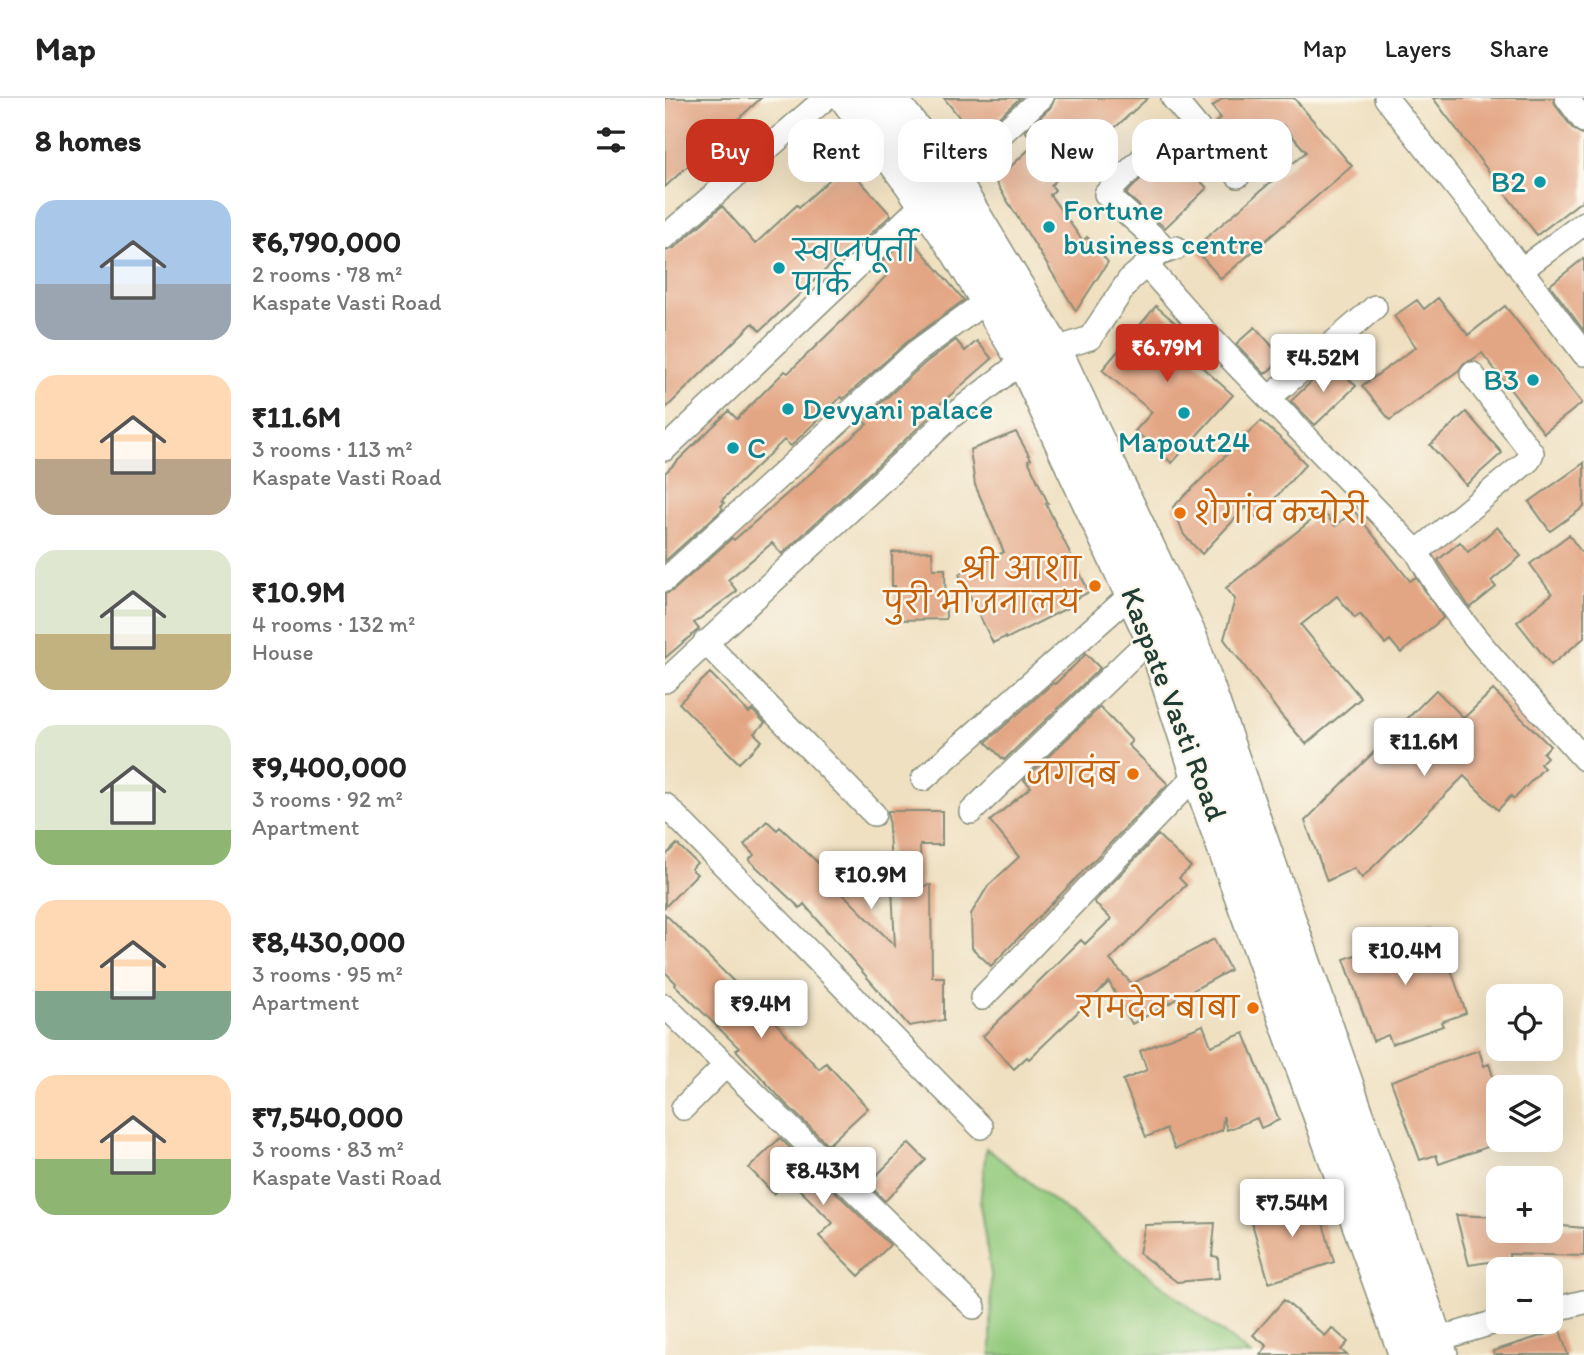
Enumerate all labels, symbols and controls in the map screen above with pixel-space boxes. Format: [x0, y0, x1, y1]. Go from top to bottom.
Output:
text: Map [35, 29, 96, 68]
text: Map [1303, 34, 1347, 63]
text: Layers [1385, 34, 1452, 63]
text: Share [1490, 34, 1549, 63]
chip: Buy [686, 119, 774, 182]
chip: Rent [788, 119, 884, 182]
chip: Filters [898, 119, 1012, 182]
chip: New [1026, 119, 1118, 182]
chip: Apartment [1132, 119, 1292, 182]
icon: filters [592, 121, 630, 159]
text: 8 homes [35, 122, 142, 159]
place label: B2 [1491, 163, 1526, 200]
marker: B2 [1532, 174, 1548, 190]
place label: Fortune business centre [1063, 191, 1264, 262]
marker: Fortune business centre [1041, 219, 1057, 235]
text: ₹6,790,000 [252, 223, 401, 260]
icon: home [91, 228, 175, 312]
place label: स्वप्नपूर्ती पार्क [791, 228, 920, 303]
text: 2 rooms · 78 m² [252, 260, 402, 288]
marker: स्वप्नपूर्ती पार्क [771, 260, 787, 276]
text: Kaspate Vasti Road [252, 288, 441, 316]
pin: ₹6.79M [1110, 324, 1224, 384]
text: ₹6.79M [1132, 333, 1202, 361]
pin: ₹4.52M [1266, 334, 1380, 394]
text: ₹4.52M [1287, 343, 1359, 371]
place label: B3 [1483, 361, 1519, 398]
marker: B3 [1525, 372, 1541, 388]
place label: Devyani palace [802, 390, 994, 427]
text: ₹11.6M [252, 398, 341, 435]
marker: Devyani palace [780, 401, 796, 417]
icon: home [91, 403, 175, 487]
marker: Mapout24 [1176, 405, 1192, 421]
place label: Mapout24 [1118, 423, 1250, 460]
place label: C [747, 429, 766, 466]
text: 3 rooms · 113 m² [252, 435, 413, 463]
marker: C [725, 440, 741, 456]
text: Kaspate Vasti Road [252, 463, 441, 491]
place label: शेगांव कचोरी [1194, 488, 1369, 531]
marker: शेगांव कचोरी [1172, 505, 1188, 521]
place label: श्री आशा पुरी भोजनालय [882, 546, 1083, 625]
text: ₹10.9M [252, 573, 346, 610]
icon: home [91, 578, 175, 662]
marker: श्री आशा पुरी भोजनालय [1087, 578, 1103, 594]
street label: Kaspate Vasti Road [1113, 582, 1236, 826]
text: 4 rooms · 132 m² [252, 610, 415, 638]
text: House [252, 638, 314, 666]
pin: ₹11.6M [1367, 718, 1481, 778]
text: ₹11.6M [1390, 727, 1458, 755]
text: ₹9,400,000 [252, 748, 407, 785]
icon: home [91, 753, 175, 837]
place label: जगदंब [1023, 753, 1120, 792]
marker: जगदंब [1125, 766, 1141, 782]
text: 3 rooms · 92 m² [252, 785, 403, 813]
text: Apartment [252, 813, 359, 841]
pin: ₹10.9M [814, 852, 928, 911]
text: ₹10.9M [835, 860, 907, 888]
text: ₹8,430,000 [252, 923, 406, 960]
icon: home [91, 928, 175, 1012]
pin: ₹10.4M [1348, 928, 1462, 987]
text: ₹10.4M [1368, 936, 1442, 964]
text: 3 rooms · 95 m² [252, 960, 403, 988]
pin: ₹9.4M [712, 981, 810, 1040]
place label: रामदेव बाबा [1076, 984, 1241, 1026]
map controls [1486, 984, 1563, 1334]
button: locate [1486, 984, 1563, 1061]
text: Apartment [252, 988, 359, 1016]
text: ₹9.4M [731, 989, 791, 1017]
marker: रामदेव बाबा [1245, 1000, 1261, 1016]
button: layers [1486, 1075, 1563, 1152]
text: ₹7,540,000 [252, 1098, 403, 1135]
icon: home [91, 1103, 175, 1187]
text: 3 rooms · 83 m² [252, 1135, 404, 1163]
pin: ₹8.43M [766, 1148, 880, 1207]
text: ₹8.43M [786, 1156, 860, 1184]
text: Kaspate Vasti Road [252, 1163, 441, 1191]
button: + [1486, 1166, 1563, 1243]
pin: ₹7.54M [1235, 1180, 1349, 1239]
text: ₹7.54M [1256, 1188, 1328, 1216]
button: − [1486, 1257, 1563, 1334]

